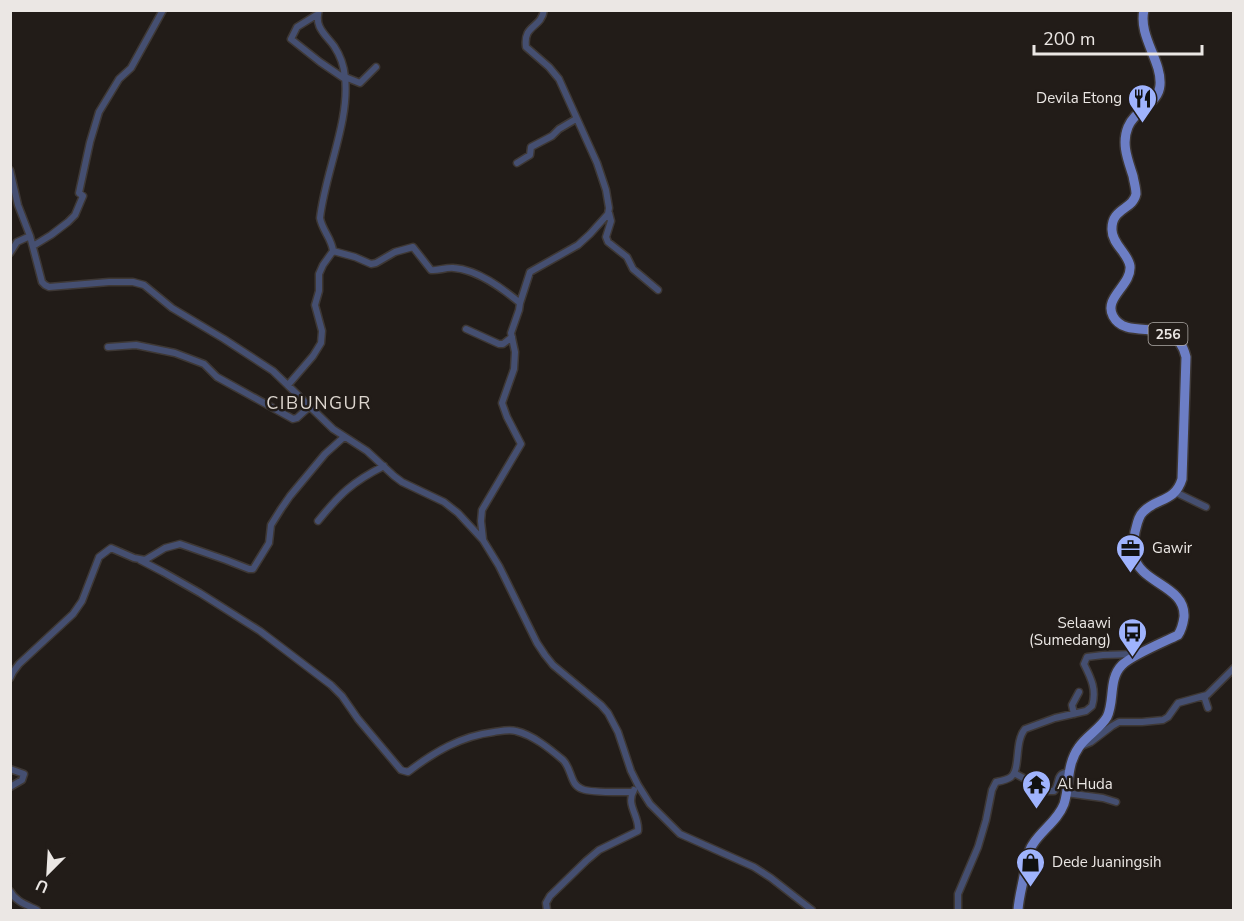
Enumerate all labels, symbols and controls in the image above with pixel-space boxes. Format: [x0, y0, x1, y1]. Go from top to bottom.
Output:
scale bar [1034, 18, 1202, 56]
text: 200 m [1043, 27, 1095, 51]
restaurant icon: Devila Etong [1127, 82, 1159, 124]
place label: Devila Etong [1036, 88, 1122, 108]
road number: 256 [1148, 323, 1188, 345]
district label: CIBUNGUR [266, 391, 372, 415]
office icon: Gawir [1115, 532, 1147, 574]
place label: Gawir [1152, 538, 1193, 558]
place label: Selaawi (Sumedang) [1029, 613, 1111, 650]
bus stop icon: Selaawi (Sumedang) [1116, 616, 1148, 658]
temple icon: Al Huda [1020, 768, 1052, 810]
place label: Al Huda [1057, 774, 1113, 794]
north arrow [18, 843, 78, 903]
shop icon: Dede Juaningsih [1015, 846, 1047, 888]
place label: Dede Juaningsih [1052, 852, 1161, 872]
text: U [32, 873, 52, 898]

